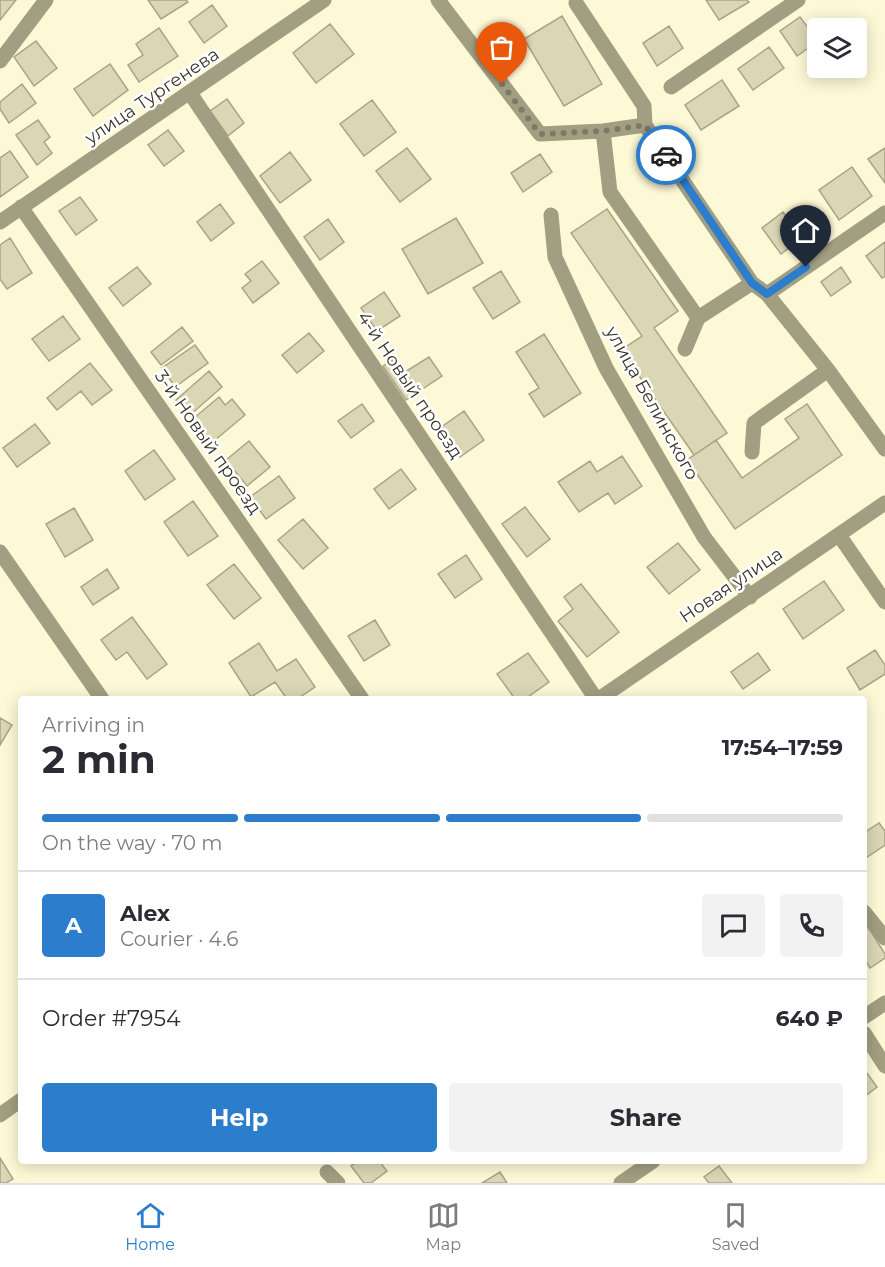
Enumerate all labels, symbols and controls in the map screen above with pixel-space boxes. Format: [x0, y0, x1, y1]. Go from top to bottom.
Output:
map controls [807, 18, 867, 78]
button: layers [807, 18, 867, 78]
pin [476, 22, 527, 84]
icon: bag [485, 31, 518, 64]
street label: улица Тургенева [80, 43, 223, 150]
courier [636, 125, 696, 185]
icon: car [650, 139, 683, 172]
pin [780, 205, 831, 267]
icon: home [789, 214, 822, 247]
street label: 4-й Новый проезд [353, 307, 468, 463]
street label: улица Белинского [600, 322, 703, 484]
street label: 3-й Новый проезд [150, 366, 266, 519]
street label: Новая улица [675, 542, 787, 628]
text: Arriving in [42, 713, 145, 737]
text: 17:54–17:59 [722, 734, 843, 761]
text: 2 min [42, 735, 156, 783]
text: On the way · 70 m [42, 831, 223, 855]
button: chat [702, 894, 765, 957]
button: phone [780, 894, 843, 957]
text: Alex [120, 900, 170, 927]
text: A [65, 912, 82, 939]
text: Courier · 4.6 [120, 927, 238, 951]
text: Order #7954 [42, 1005, 180, 1032]
text: 640 ₽ [776, 1005, 843, 1032]
button: Help [42, 1083, 437, 1152]
button: Share [449, 1083, 843, 1152]
tab: Home [125, 1199, 175, 1254]
tab: Map [426, 1199, 461, 1254]
tab: Saved [712, 1199, 760, 1254]

